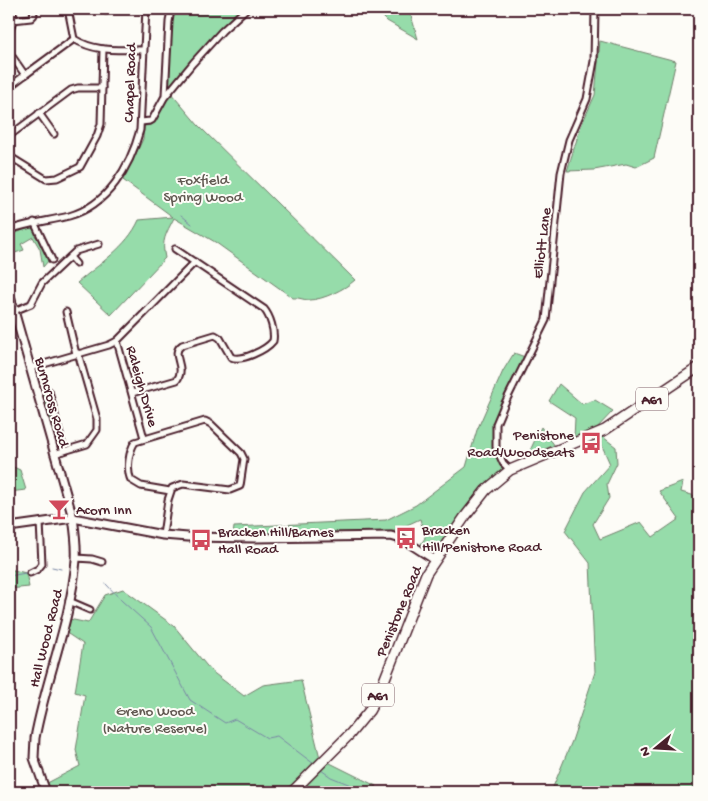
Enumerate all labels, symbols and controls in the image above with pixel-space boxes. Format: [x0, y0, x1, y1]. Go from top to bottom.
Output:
street label: Chapel Road [121, 42, 141, 123]
park label: Foxfield Spring Wood [163, 172, 244, 207]
street label: Elliott Lane [530, 206, 556, 280]
street label: Raleigh Drive [121, 344, 161, 429]
street label: Burncross Road [29, 355, 73, 451]
road number: A61 [636, 388, 668, 410]
place label: Penistone Road/Woodseats [467, 427, 574, 462]
bus stop icon: Penistone Road/Woodseats [578, 430, 604, 456]
bar icon: Acorn Inn [46, 496, 72, 522]
place label: Acorn Inn [76, 502, 132, 520]
place label: Bracken Hill/Penistone Road [421, 522, 542, 557]
place label: Bracken Hill/Barnes Hall Road [217, 524, 334, 559]
bus stop icon: Bracken Hill/Penistone Road [393, 525, 419, 551]
bus stop icon: Bracken Hill/Barnes Hall Road [188, 527, 214, 553]
street label: Penistone Road [372, 563, 428, 661]
street label: Hall Wood Road [26, 586, 68, 689]
road number: A61 [362, 684, 394, 706]
park label: Greno Wood (Nature Reserve) [103, 703, 207, 738]
north arrow [630, 724, 680, 774]
text: N [637, 744, 656, 758]

